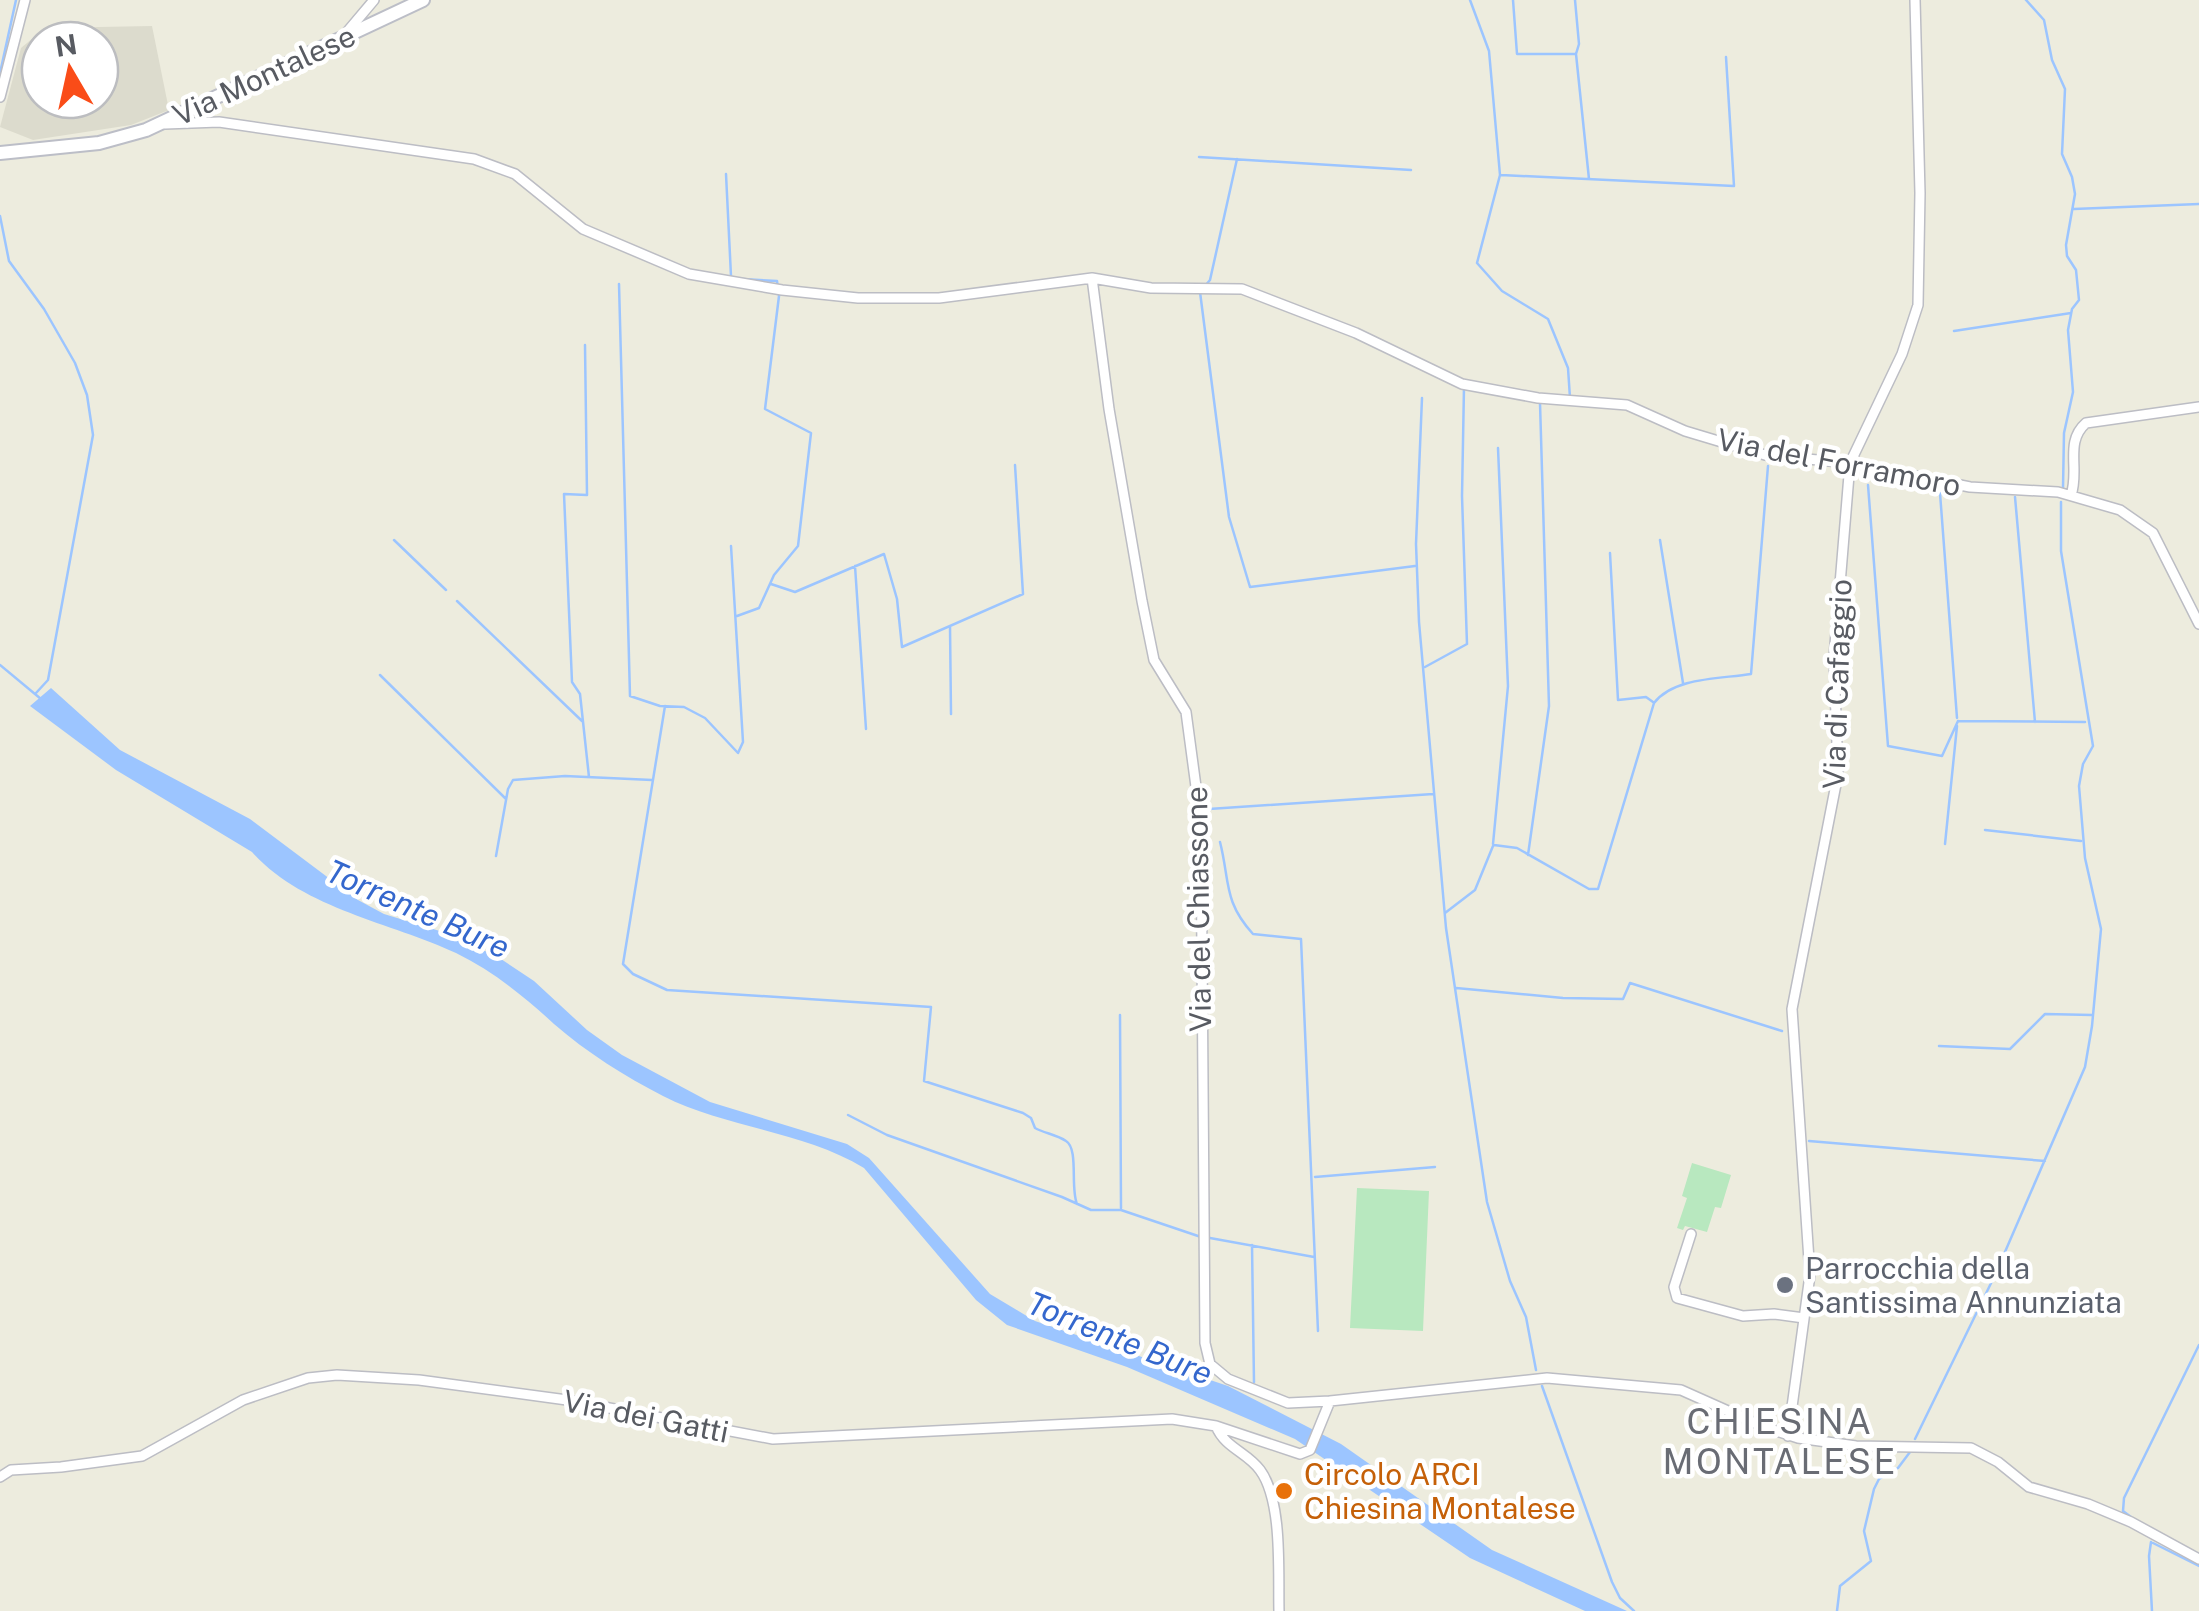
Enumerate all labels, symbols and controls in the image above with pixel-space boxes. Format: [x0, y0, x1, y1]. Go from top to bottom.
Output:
street label: Via Montalese [167, 17, 361, 133]
north arrow [20, 20, 120, 120]
text: N [53, 27, 79, 63]
street label: Via del Forramoro [1714, 421, 1964, 503]
street label: Via di Cafaggio [1815, 578, 1859, 790]
street label: Via del Chiassone [1178, 786, 1218, 1032]
water label: Torrente Bure [321, 852, 515, 966]
place label: Parrocchia della Santissima Annunziata [1805, 1250, 2122, 1320]
marker: Parrocchia della Santissima Annunziata [1774, 1274, 1796, 1296]
water label: Torrente Bure [1022, 1284, 1218, 1392]
street label: Via dei Gatti [560, 1382, 732, 1450]
district label: CHIESINA MONTALESE [1662, 1401, 1898, 1482]
place label: Circolo ARCI Chiesina Montalese [1304, 1456, 1576, 1526]
marker: Circolo ARCI Chiesina Montalese [1273, 1480, 1295, 1502]

